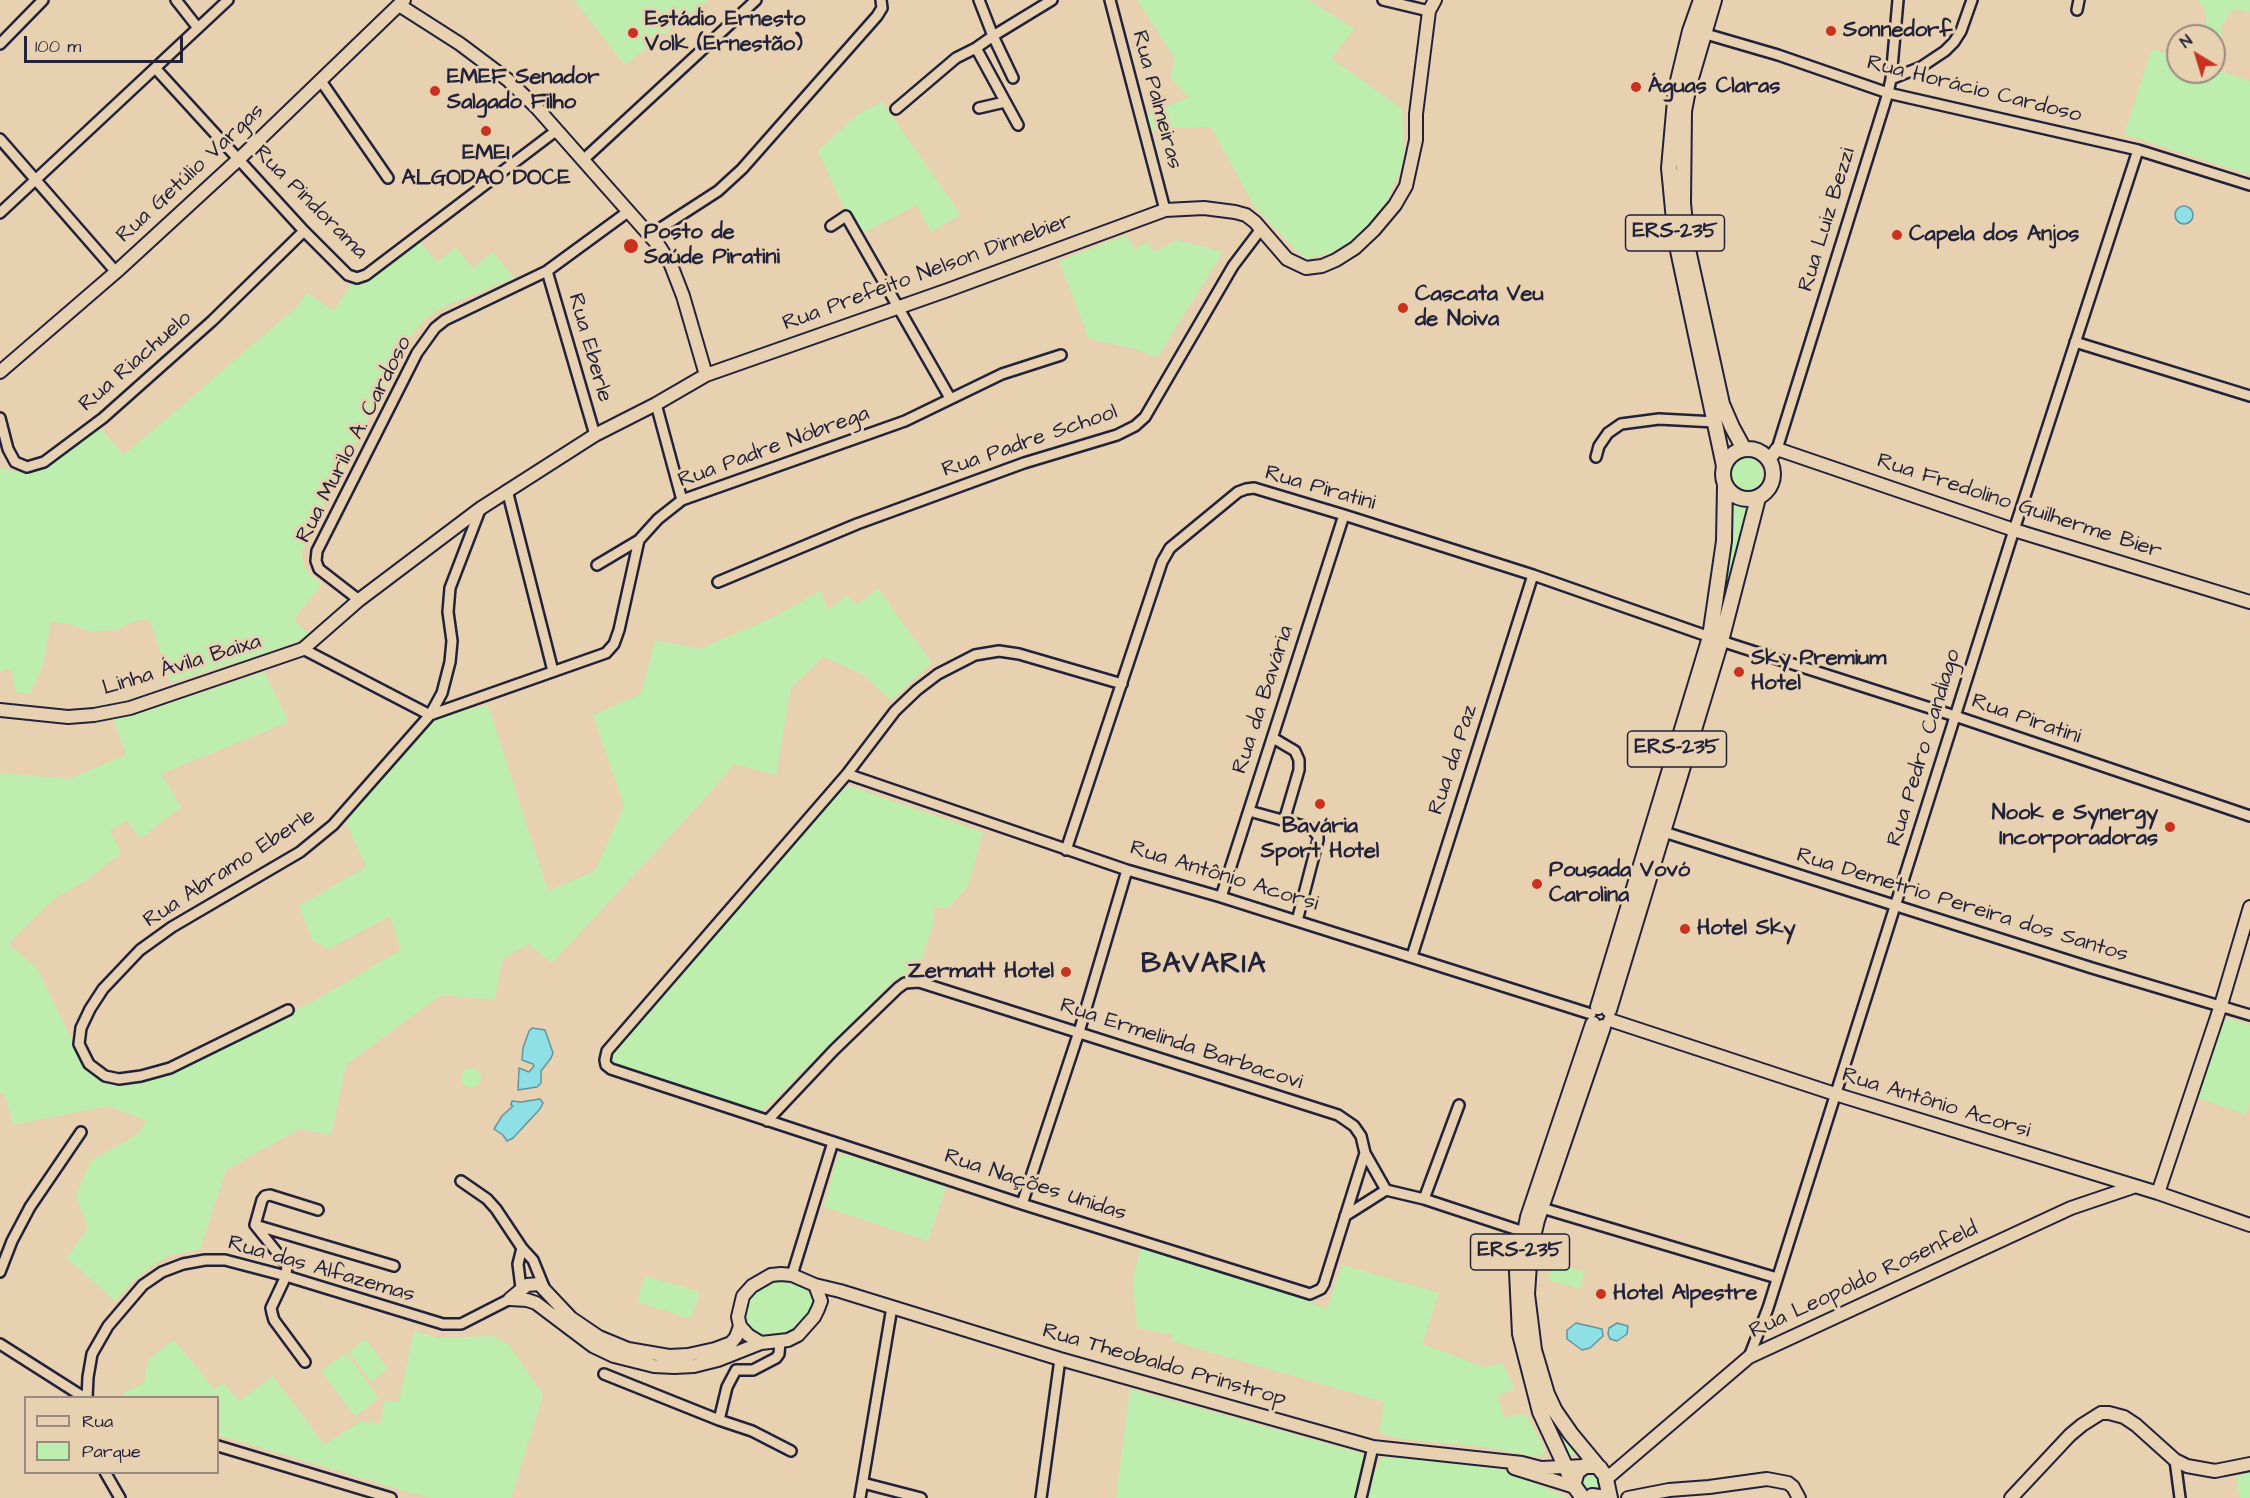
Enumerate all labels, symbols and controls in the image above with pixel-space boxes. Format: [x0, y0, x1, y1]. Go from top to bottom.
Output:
place label: Estádio Ernesto Volk (Ernestão) [645, 7, 805, 58]
place label: Sonnedorf [1843, 18, 1952, 44]
scale bar [27, 24, 186, 62]
marker: Sonnedorf [1824, 24, 1838, 38]
north arrow [2166, 24, 2226, 84]
marker: Estádio Ernesto Volk (Ernestão) [626, 26, 640, 40]
street label: Rua Palmeiras [1125, 28, 1187, 172]
text: N [2175, 30, 2197, 53]
text: 100 m [35, 34, 81, 59]
street label: Rua Horácio Cardoso [1864, 51, 2084, 129]
place label: EMEF Senador Salgado Filho [447, 65, 599, 116]
place label: Águas Claras [1648, 74, 1780, 100]
marker: Águas Claras [1629, 80, 1643, 94]
marker: EMEF Senador Salgado Filho [428, 84, 442, 98]
street label: Rua Getúlio Vargas [112, 99, 270, 249]
marker: EMEI ALGODAO DOCE [479, 124, 493, 138]
street label: Rua Pindorama [247, 140, 373, 266]
place label: EMEI ALGODAO DOCE [402, 141, 570, 192]
street label: Rua Luiz Bezzi [1794, 145, 1862, 295]
street label: Rua Prefeito Nelson Dinnebier [779, 208, 1077, 338]
road number: ERS-235 [1626, 215, 1724, 251]
place label: Posto de Saúde Piratini [644, 220, 780, 272]
place label: Capela dos Anjos [1909, 222, 2079, 248]
marker: Capela dos Anjos [1890, 228, 1904, 242]
marker: Posto de Saúde Piratini [622, 237, 640, 255]
place label: Cascata Veu de Noiva [1415, 282, 1544, 334]
street label: Rua Eberle [561, 291, 617, 405]
marker: Cascata Veu de Noiva [1396, 301, 1410, 315]
street label: Rua Riachuelo [74, 306, 198, 418]
street label: Rua Murilo A. Cardoso [291, 332, 419, 548]
street label: Rua Padre School [939, 400, 1121, 484]
street label: Rua Padre Nóbrega [675, 401, 873, 495]
street label: Rua Fredolino Guilherme Bier [1873, 448, 2165, 566]
street label: Rua Piratini [1262, 461, 1378, 517]
street label: Rua da Bavária [1228, 623, 1300, 777]
street label: Linha Ávila Baixa [100, 629, 264, 703]
place label: Sky Premium Hotel [1751, 646, 1886, 698]
street label: Rua Pedro Candiago [1882, 646, 1968, 850]
marker: Sky Premium Hotel [1732, 665, 1746, 679]
street label: Rua Piratini [1968, 689, 2084, 751]
street label: Rua da Paz [1424, 702, 1484, 818]
road number: ERS-235 [1628, 731, 1726, 767]
marker: Bavária Sport Hotel [1313, 797, 1327, 811]
place label: Nook e Synergy Incorporadoras [1992, 801, 2158, 852]
street label: Rua Abramo Eberle [139, 804, 321, 934]
place label: Bavária Sport Hotel [1261, 814, 1379, 866]
marker: Nook e Synergy Incorporadoras [2163, 820, 2177, 834]
street label: Rua Antônio Acorsi [1127, 836, 1321, 918]
street label: Rua Demetrio Pereira dos Santos [1793, 843, 2131, 969]
place label: Pousada Vovó Carolina [1549, 858, 1690, 909]
marker: Pousada Vovó Carolina [1530, 877, 1544, 891]
place label: Hotel Sky [1697, 916, 1795, 942]
marker: Hotel Sky [1678, 922, 1692, 936]
district label: BAVARIA [1141, 949, 1267, 983]
place label: Zermatt Hotel [908, 959, 1054, 985]
marker: Zermatt Hotel [1059, 965, 1073, 979]
street label: Rua Ermelinda Barbacovi [1056, 993, 1306, 1097]
street label: Rua Antônio Acorsi [1839, 1063, 2033, 1145]
street label: Rua Nações Unidas [941, 1144, 1129, 1228]
street label: Rua Leopoldo Rosenfeld [1746, 1217, 1982, 1345]
street label: Rua das Alfazemas [225, 1231, 417, 1309]
road number: ERS-235 [1470, 1234, 1570, 1270]
place label: Hotel Alpestre [1613, 1281, 1757, 1307]
marker: Hotel Alpestre [1594, 1287, 1608, 1301]
street label: Rua Theobaldo Prinstrop [1039, 1319, 1289, 1413]
legend [24, 1396, 219, 1474]
text: Rua [82, 1409, 113, 1434]
text: Parque [82, 1439, 141, 1464]

